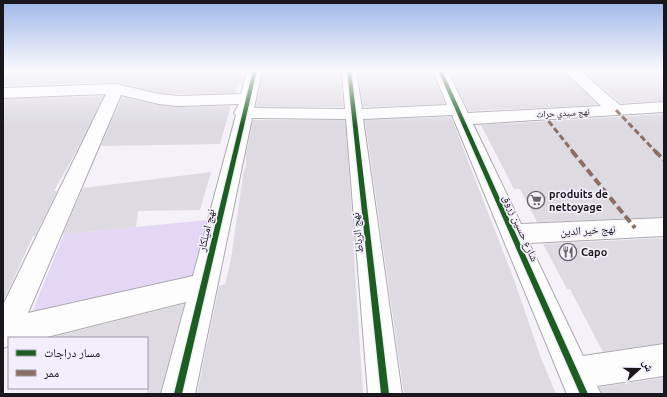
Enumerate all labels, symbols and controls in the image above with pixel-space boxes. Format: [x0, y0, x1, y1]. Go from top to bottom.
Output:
street label: نهج سيدي حراث [536, 107, 591, 122]
place label: produits de nettoyage [549, 188, 608, 213]
supermarket icon: produits de nettoyage [526, 190, 546, 210]
street label: شارع حسين زروق [500, 193, 541, 263]
street label: نهج اميلكار [195, 207, 218, 254]
street label: نهج الرباط [349, 212, 366, 254]
street label: نهج خير الدين [560, 223, 616, 238]
restaurant icon: Capo [558, 242, 578, 262]
place label: Capo [581, 246, 608, 258]
legend [8, 337, 148, 389]
text: مسار دراجات [44, 346, 100, 360]
north arrow [619, 349, 659, 389]
text: ش [639, 358, 656, 374]
text: ممر [43, 366, 59, 379]

